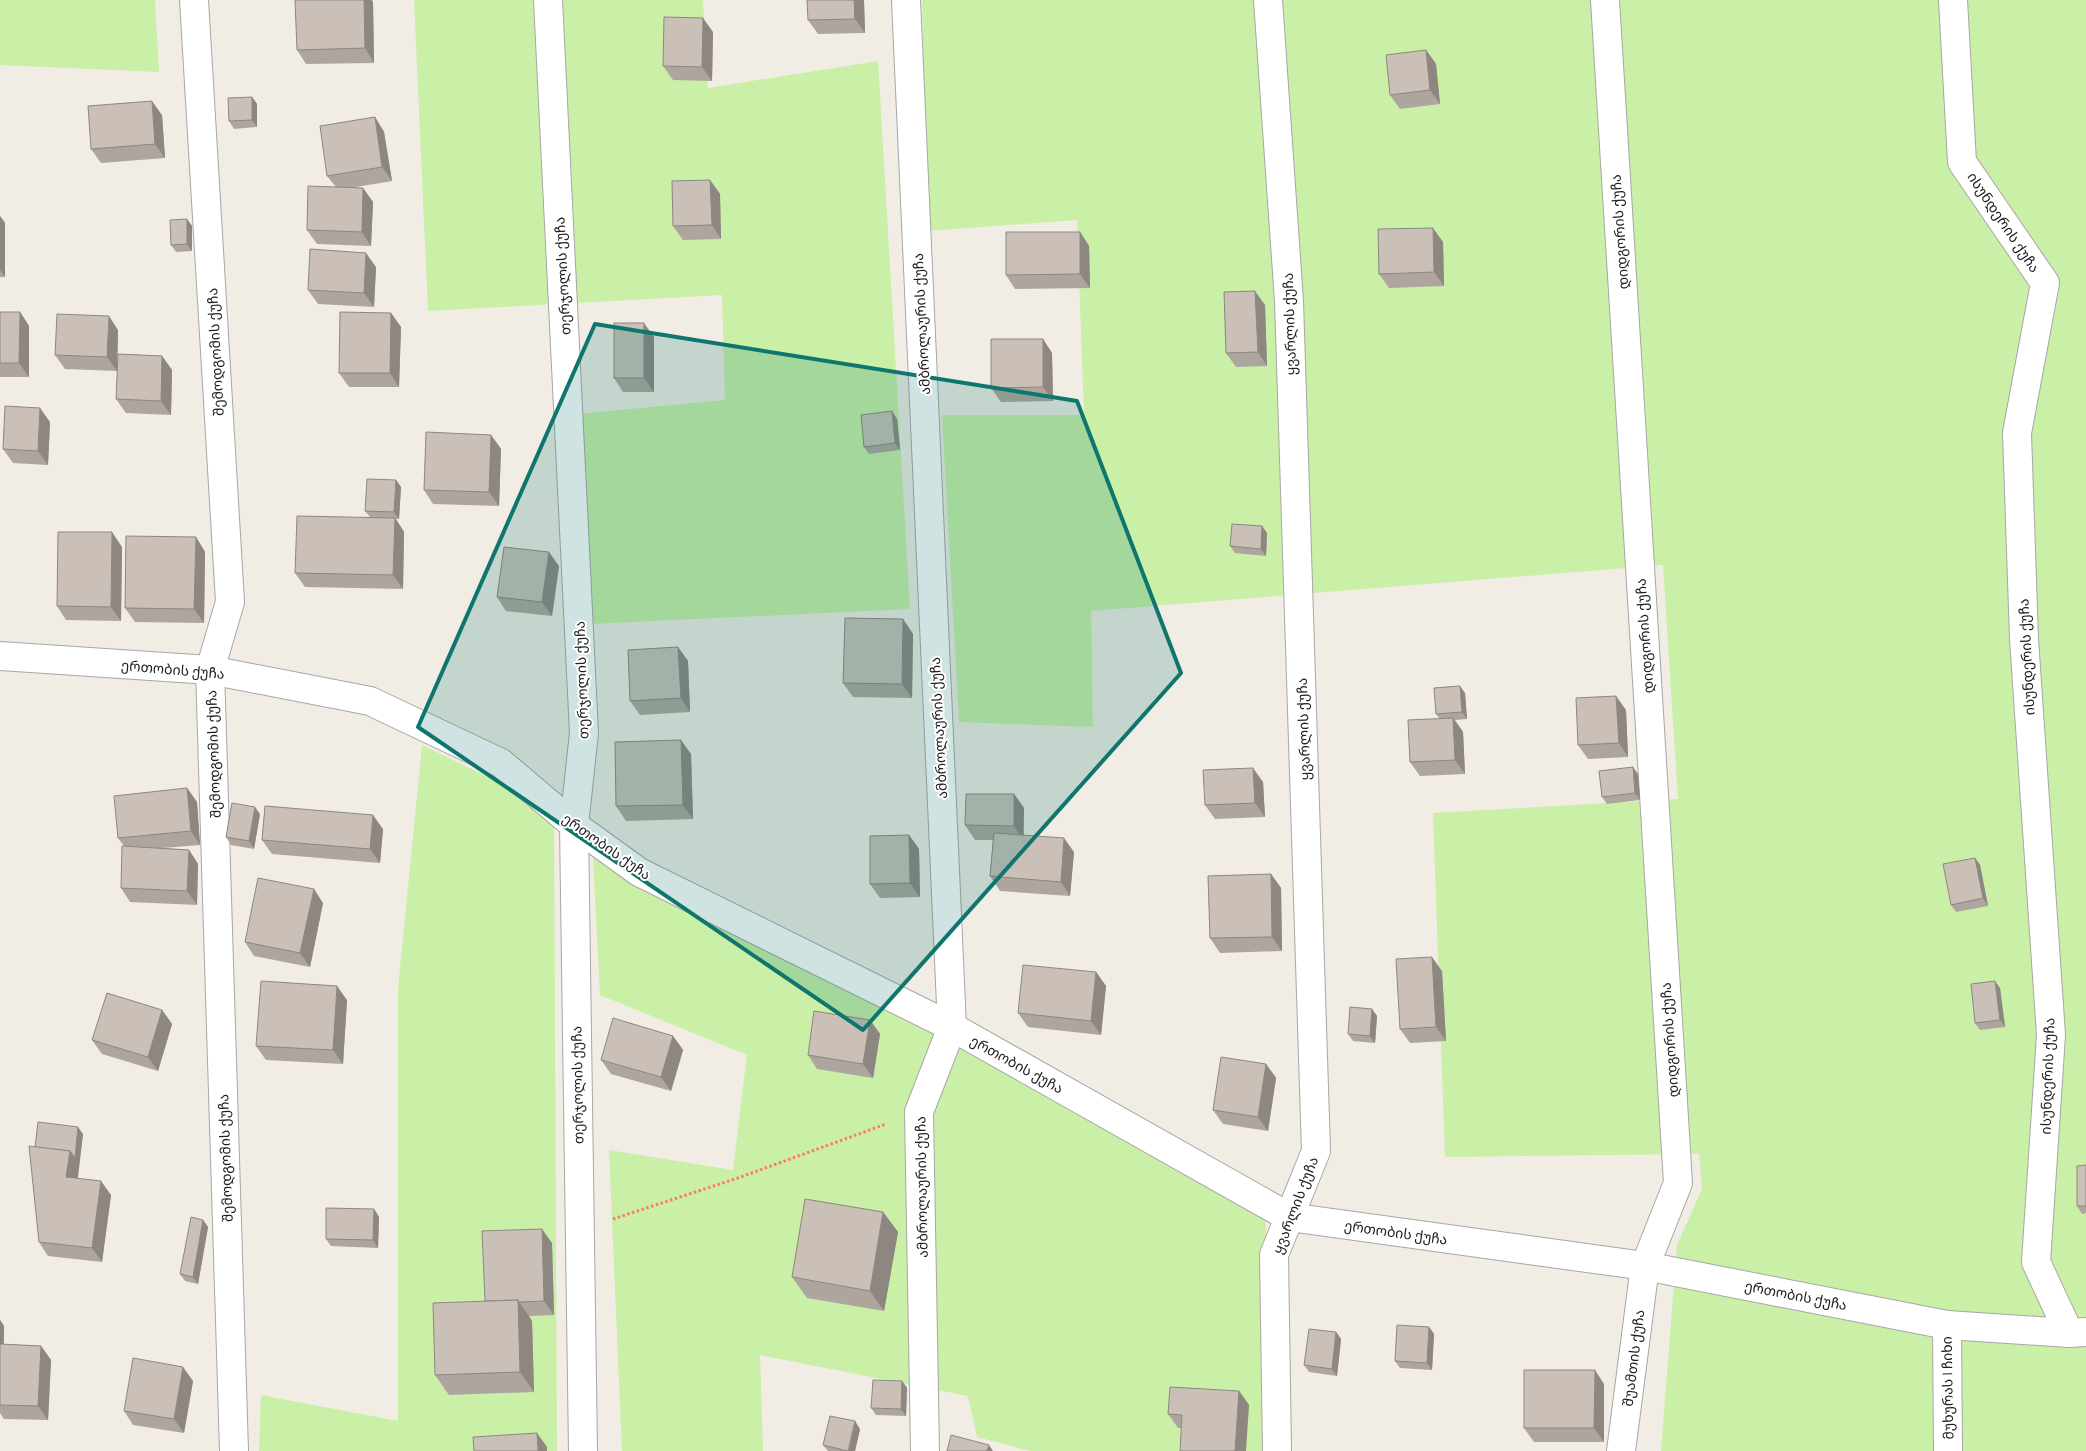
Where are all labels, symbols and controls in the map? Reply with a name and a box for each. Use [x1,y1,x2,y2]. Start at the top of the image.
street label: ისუნდერის ქუჩა [1963,168,2045,276]
street label: დიდგორის ქუჩა [1605,174,1633,290]
street label: თერჯოლის ქუჩა [548,216,576,336]
street label: ამბროლაურის ქუჩა [907,253,935,395]
street label: ყვარლის ქუჩა [1277,272,1301,376]
street label: შემოდგომის ქუჩა [201,287,229,417]
street label: დიდგორის ქუჩა [1630,578,1658,694]
street label: ისუნდერის ქუჩა [2012,598,2040,716]
street label: თერჯოლის ქუჩა [568,621,594,739]
street label: ერთობის ქუჩა [120,654,226,684]
street label: ამბროლაურის ქუჩა [924,657,952,799]
street label: ყვარლის ქუჩა [1291,677,1315,781]
street label: შემოდგომის ქუჩა [200,690,226,818]
street label: ერთობის ქუჩა [558,808,656,884]
street label: დიდგორის ქუჩა [1655,982,1683,1098]
street label: ისუნდერის ქუჩა [2034,1017,2060,1135]
street label: თერჯოლის ქუჩა [565,1026,589,1144]
street label: ერთობის ქუჩა [967,1030,1067,1098]
street label: შემოდგომის ქუჩა [212,1094,238,1222]
street label: ამბროლაურის ქუჩა [909,1116,933,1258]
street label: ყვარლის ქუჩა [1267,1153,1323,1257]
street label: ერთობის ქუჩა [1343,1214,1449,1250]
street label: ერთობის ქუჩა [1743,1275,1849,1315]
street label: შუამთის ქუჩა [1617,1308,1649,1408]
street label: მუხურას I ჩიხი [1936,1336,1958,1440]

